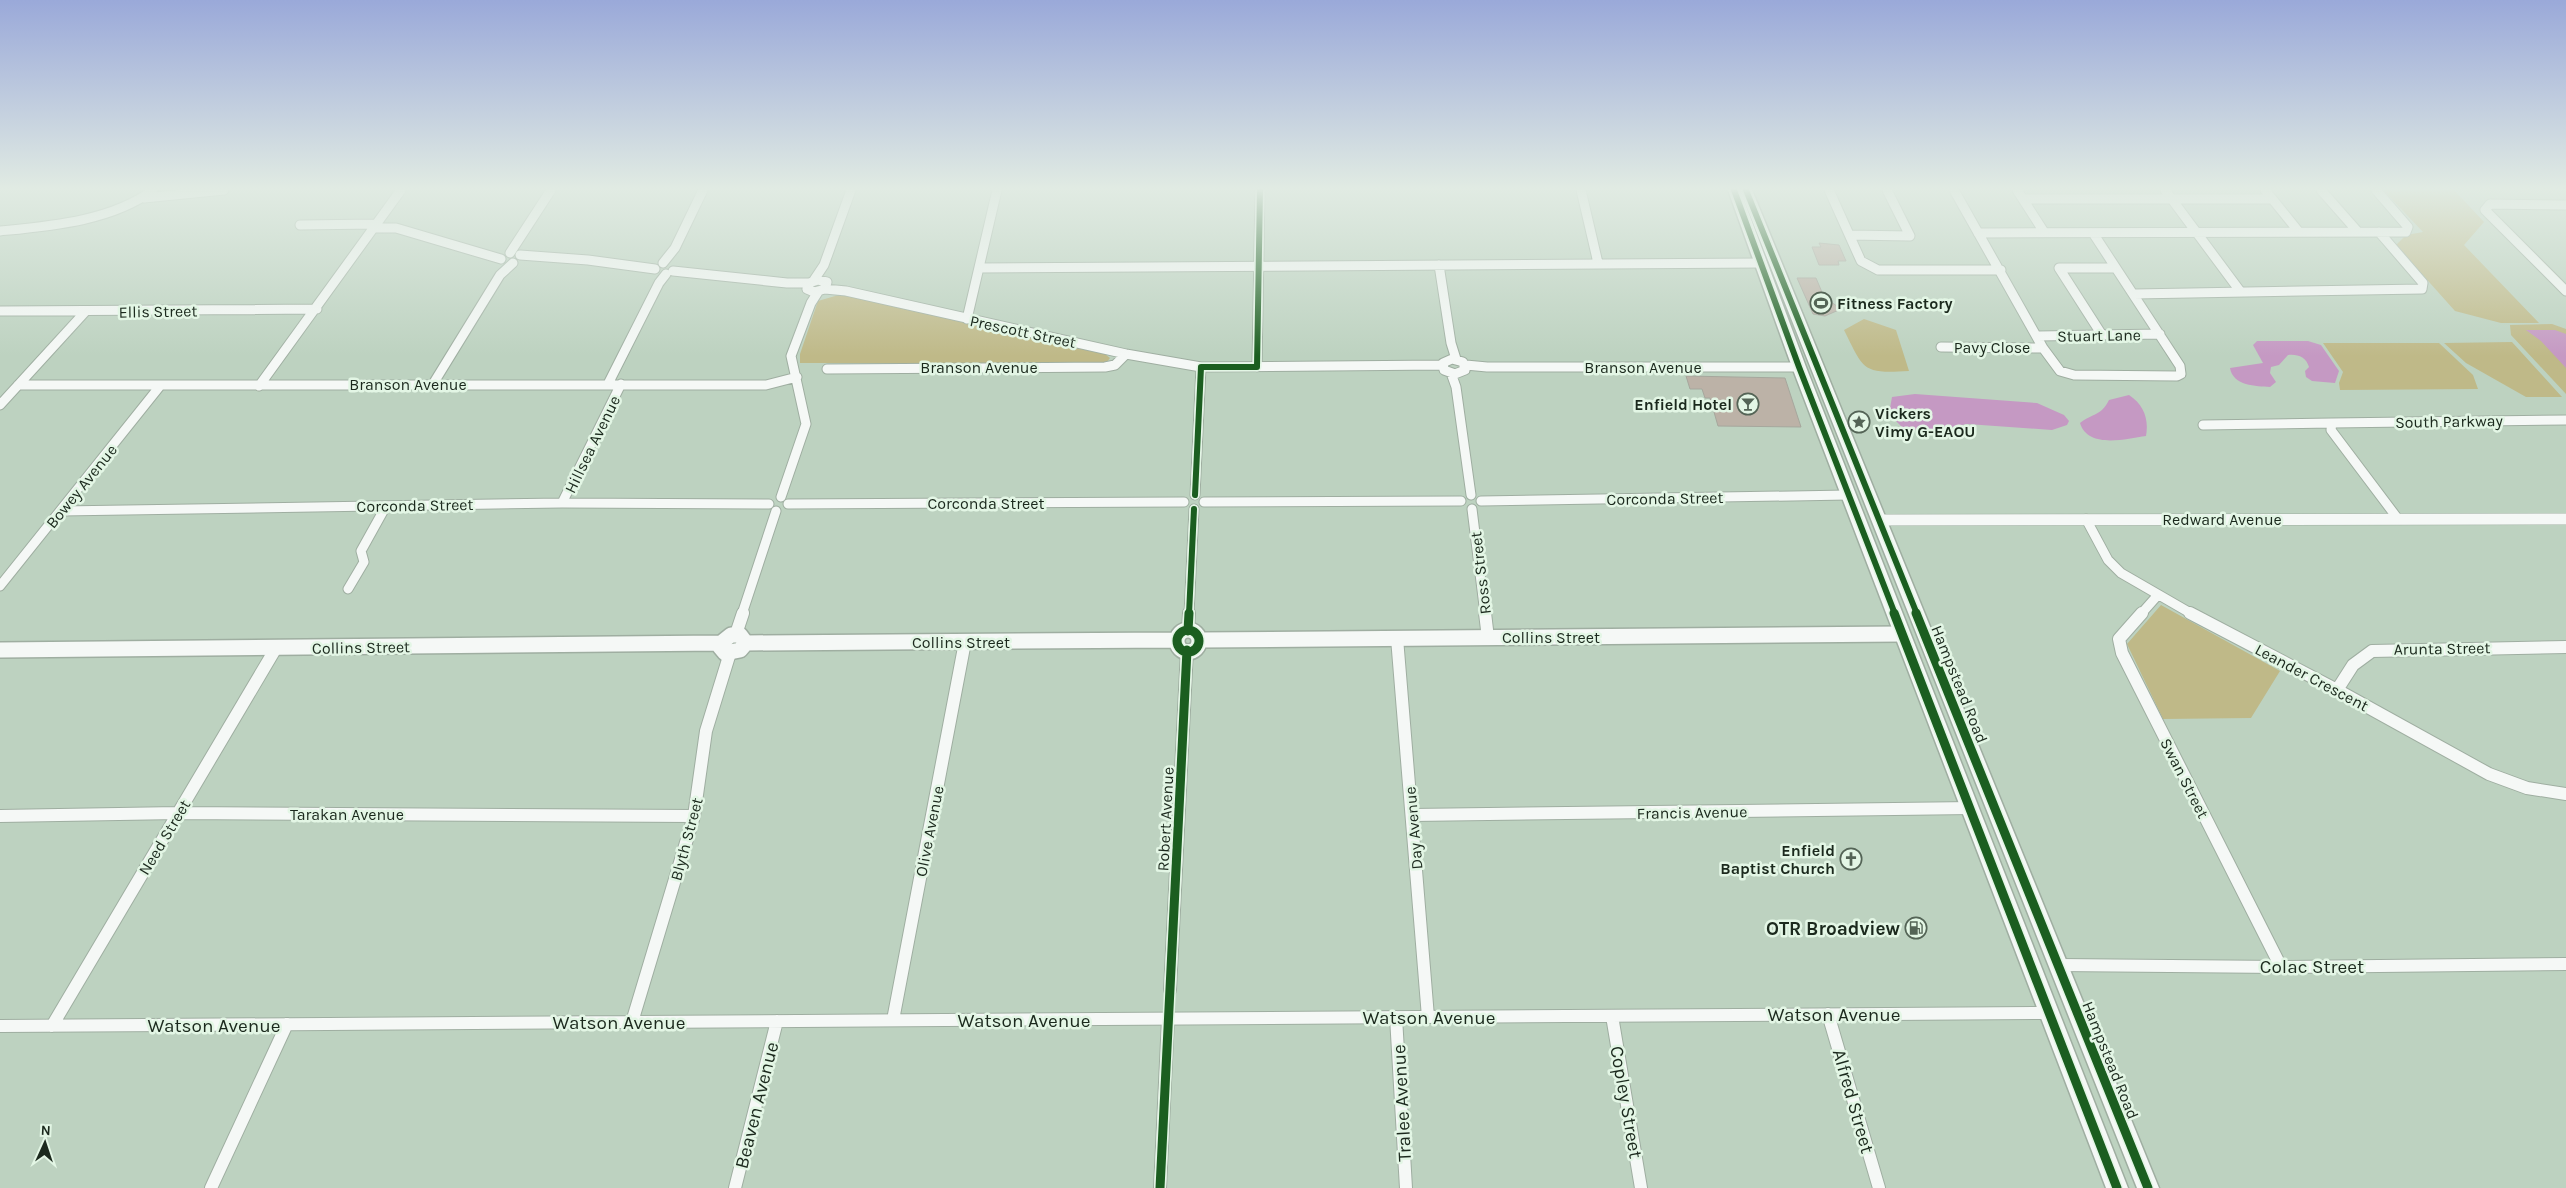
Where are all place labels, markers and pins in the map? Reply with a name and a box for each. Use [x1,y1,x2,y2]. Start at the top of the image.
sports icon: Fitness Factory [1809,291,1833,315]
place label: Fitness Factory [1837,294,1953,313]
bar icon: Enfield Hotel [1736,392,1760,416]
place label: Enfield Hotel [1634,395,1732,414]
place label: Vickers Vimy G-EAOU [1875,404,1975,441]
place icon: Vickers Vimy G-EAOU [1847,410,1871,434]
place label: Enfield Baptist Church [1720,841,1835,878]
church icon: Enfield Baptist Church [1839,847,1863,871]
fuel station icon: OTR Broadview [1904,916,1928,940]
place label: OTR Broadview [1766,918,1901,940]

